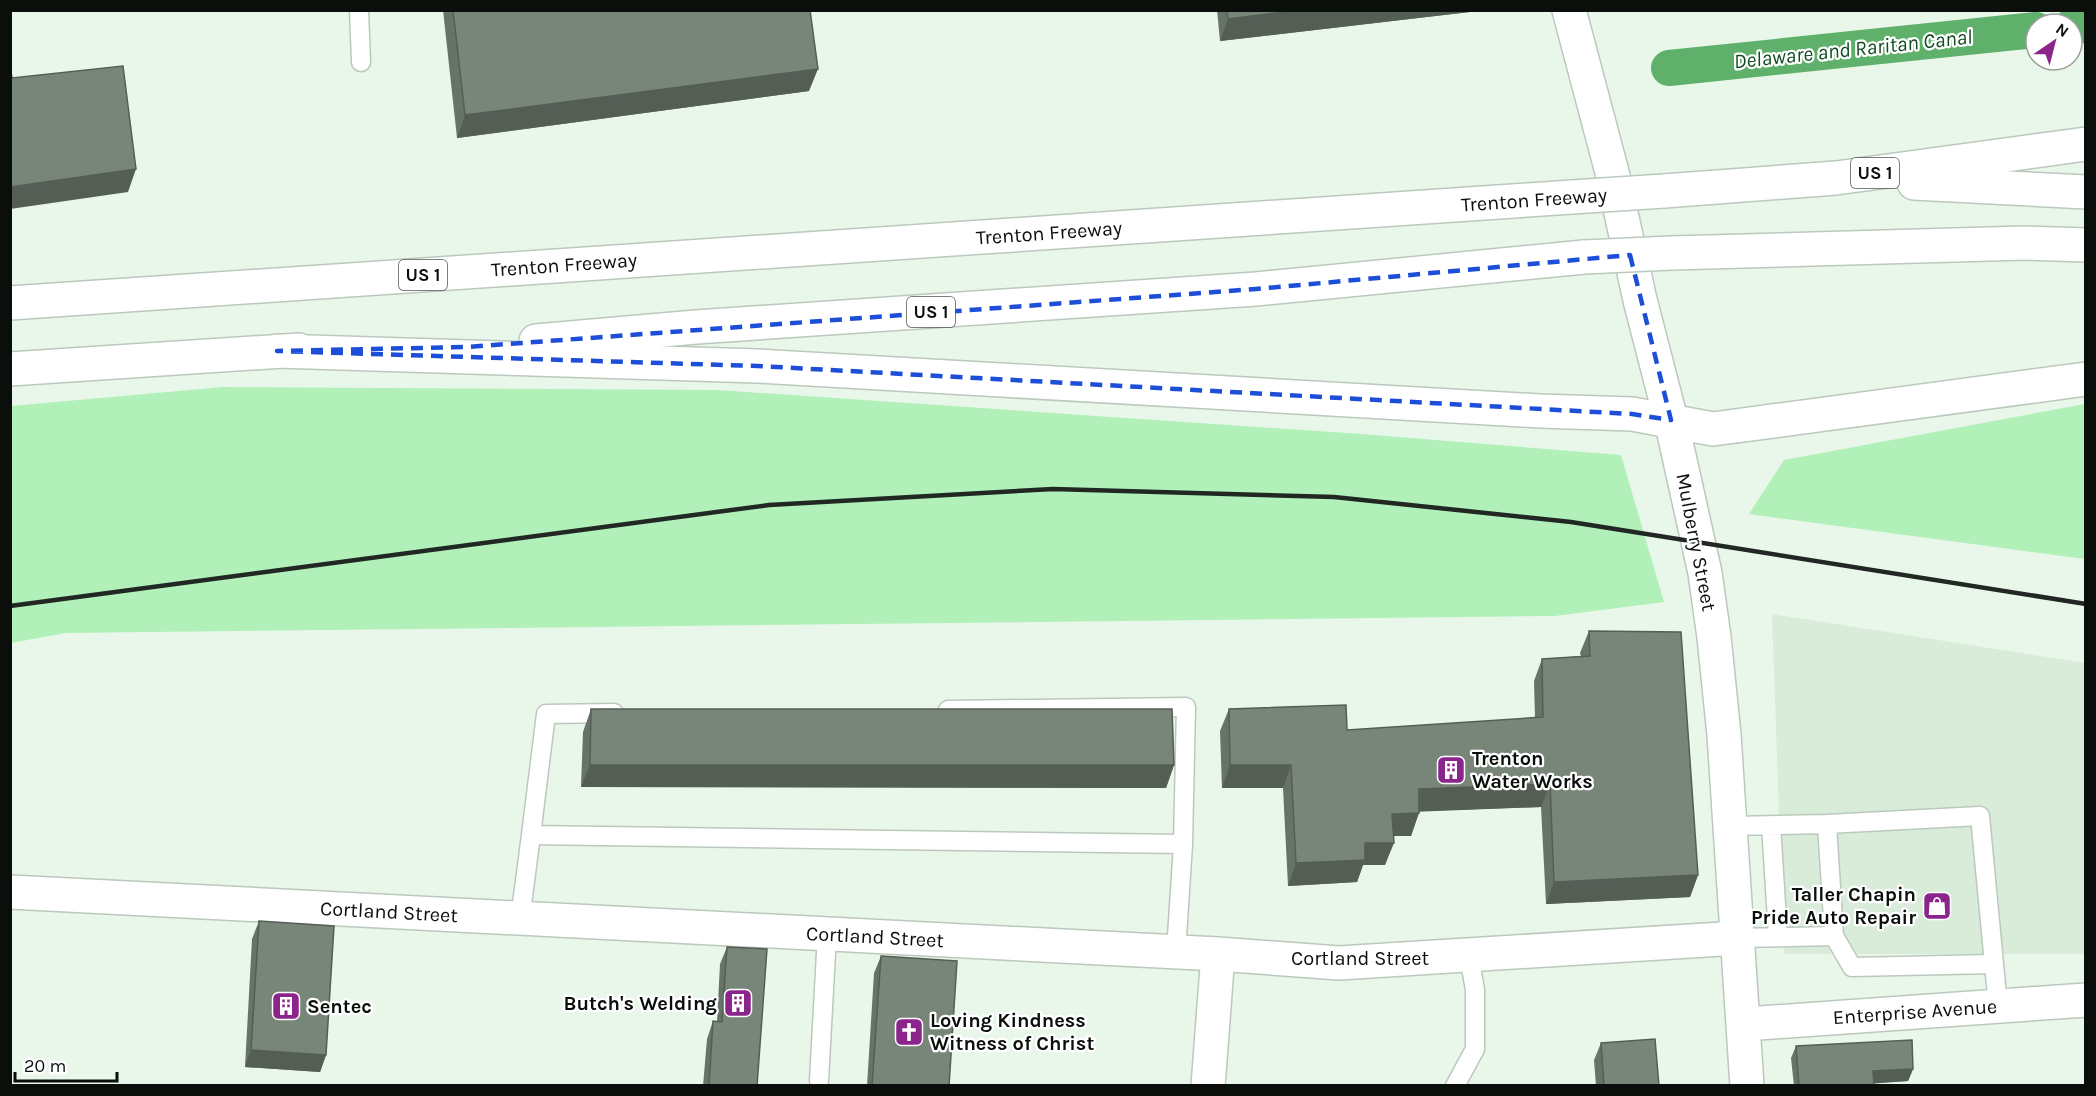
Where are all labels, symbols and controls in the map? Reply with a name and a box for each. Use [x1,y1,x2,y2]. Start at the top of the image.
north arrow [2024,12,2084,72]
text: N [2052,19,2072,41]
water label: Delaware and Raritan Canal [1733,25,1973,73]
road number: US 1 [1851,158,1899,188]
street label: Trenton Freeway [1460,183,1608,217]
street label: Trenton Freeway [975,216,1123,250]
street label: Trenton Freeway [490,248,638,282]
road number: US 1 [399,260,447,290]
road number: US 1 [907,297,955,327]
street label: Mulberry Street [1671,471,1721,613]
place label: Trenton Water Works [1472,747,1593,793]
building icon: Trenton Water Works [1435,754,1467,786]
place label: Taller Chapin Pride Auto Repair [1751,883,1916,929]
shop icon: Taller Chapin Pride Auto Repair [1921,890,1953,922]
street label: Cortland Street [319,897,459,927]
street label: Cortland Street [805,922,945,952]
street label: Cortland Street [1291,947,1430,970]
building icon: Butch's Welding [722,987,754,1019]
building icon: Sentec [270,990,302,1022]
place label: Butch's Welding [564,992,717,1015]
place label: Sentec [307,995,372,1018]
street label: Enterprise Avenue [1832,995,1998,1029]
place label: Loving Kindness Witness of Christ [930,1009,1094,1055]
church icon: Loving Kindness Witness of Christ [893,1016,925,1048]
scale bar [15,1045,117,1083]
text: 20 m [24,1055,66,1077]

